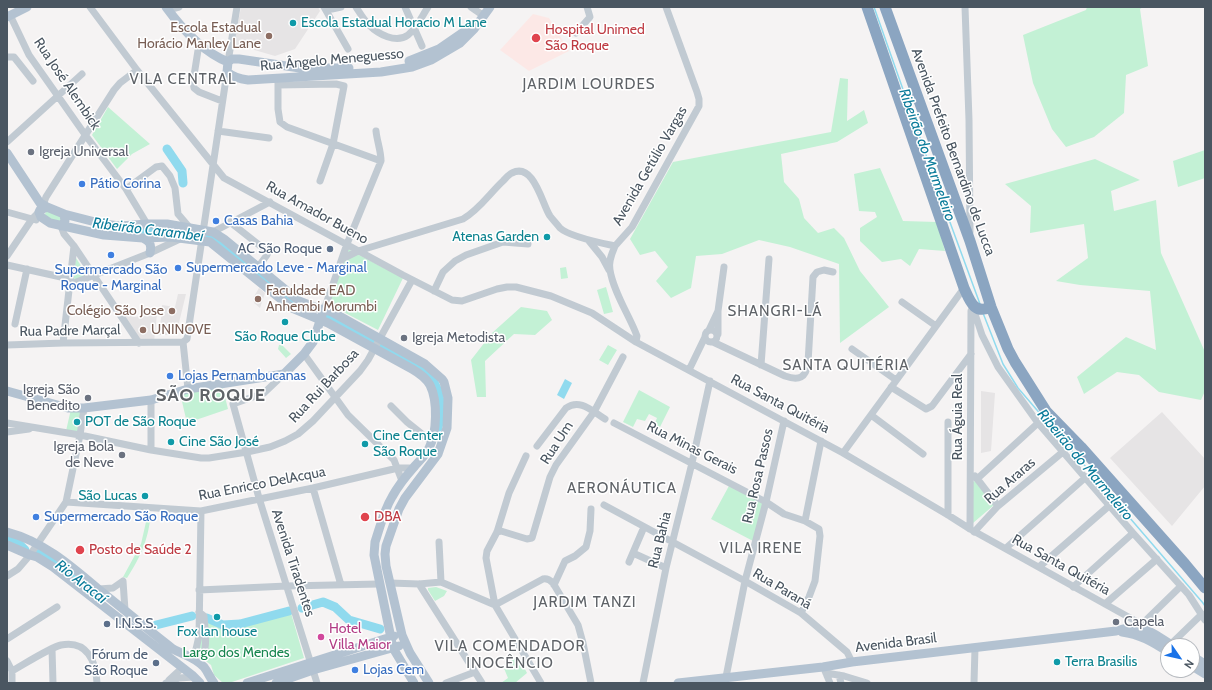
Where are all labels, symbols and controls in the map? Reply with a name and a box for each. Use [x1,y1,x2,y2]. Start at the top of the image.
place label: Escola Estadual Horacio M Lane [301,15,487,31]
marker: Escola Estadual Horacio M Lane [288,18,298,28]
place label: Escola Estadual Horácio Manley Lane [137,20,261,52]
place label: Hospital Unimed São Roque [545,22,645,54]
marker: Escola Estadual Horácio Manley Lane [264,31,274,41]
marker: Hospital Unimed São Roque [530,32,542,44]
street label: Rua José Alembick [30,35,104,133]
street label: Rua Ângelo Meneguesso [259,45,405,75]
street label: Avenida Prefeito Bernardino de Lucca [908,46,998,258]
district label: VILA CENTRAL [129,71,237,89]
district label: JARDIM LOURDES [523,76,655,94]
water label: Ribeirão do Marmeleiro [895,86,959,224]
street label: Avenida Getúlio Vargas [609,103,691,229]
place label: Igreja Universal [39,144,128,160]
marker: Igreja Universal [26,147,36,157]
place label: Pátio Corina [90,176,161,192]
street label: Rua Amador Bueno [263,178,371,248]
marker: Pátio Corina [77,179,87,189]
place label: Casas Bahia [224,213,293,229]
water label: Ribeirão Carambeí [91,214,205,246]
marker: Casas Bahia [211,216,221,226]
place label: Atenas Garden [452,229,539,245]
marker: Atenas Garden [542,232,552,242]
place label: AC São Roque [238,241,322,257]
marker: AC São Roque [325,244,335,254]
marker: Supermercado São Roque - Marginal [106,250,116,260]
place label: Supermercado Leve - Marginal [186,260,367,276]
place label: Supermercado São Roque - Marginal [55,262,167,294]
marker: Supermercado Leve - Marginal [173,263,183,273]
place label: Faculdade EAD Anhembi Morumbi [266,283,377,316]
marker: Faculdade EAD Anhembi Morumbi [253,294,263,304]
place label: Colégio São Jose [67,303,164,319]
district label: SHANGRI-LÁ [727,303,823,321]
marker: Colégio São Jose [167,306,177,316]
marker: São Roque Clube [280,317,290,327]
street label: Rua Padre Marçal [19,322,121,340]
place label: UNINOVE [151,322,211,338]
marker: UNINOVE [138,325,148,335]
place label: São Roque Clube [234,329,336,345]
place label: Igreja Metodista [412,330,505,346]
marker: Igreja Metodista [399,333,409,343]
street label: Rua Rui Barbosa [286,346,362,426]
district label: SANTA QUITÉRIA [782,357,910,375]
place label: Lojas Pernambucanas [178,368,306,384]
marker: Lojas Pernambucanas [165,371,175,381]
street label: Rua Santa Quitéria [728,371,832,437]
street label: Rua Águia Real [950,374,966,460]
place label: Igreja São Benedito [23,382,80,414]
district label: SÃO ROQUE [156,385,266,407]
marker: Igreja São Benedito [83,393,93,403]
water label: Ribeirão do Marmeleiro [1033,406,1137,524]
place label: POT de São Roque [85,414,196,430]
marker: POT de São Roque [72,417,82,427]
street label: Rua Um [537,418,577,468]
street label: Rua Minas Gerais [644,418,740,478]
street label: Rua Rosa Passos [739,427,777,525]
place label: Cine Center São Roque [373,428,443,460]
place label: Cine São José [179,434,259,450]
marker: Cine São José [166,437,176,447]
place label: Igreja Bola de Neve [53,439,114,472]
marker: Cine Center São Roque [360,439,370,449]
marker: Igreja Bola de Neve [117,450,127,460]
street label: Rua Araras [981,454,1039,508]
street label: Rua Enricco DelAcqua [197,463,327,505]
district label: AERONÁUTICA [567,480,677,498]
place label: São Lucas [78,488,137,504]
marker: São Lucas [140,491,150,501]
street label: Avenida Tiradentes [268,507,318,619]
place label: Supermercado São Roque [44,509,198,525]
place label: DBA [374,509,401,525]
street label: Rua Bahia [645,510,675,570]
marker: DBA [359,511,371,523]
marker: Supermercado São Roque [31,512,41,522]
street label: Rua Santa Quitéria [1009,531,1113,599]
district label: VILA IRENE [719,540,803,558]
place label: Posto de Saúde 2 [89,542,192,558]
marker: Posto de Saúde 2 [74,544,86,556]
water label: Rio Aracaí [51,556,111,608]
street label: Rua Paraná [750,565,814,613]
district label: JARDIM TANZI [533,594,637,612]
marker: Fox lan house [212,612,222,622]
place label: Capela [1124,614,1164,630]
place label: I.N.S.S. [115,616,156,632]
marker: Capela [1111,617,1121,627]
marker: I.N.S.S. [102,619,112,629]
place label: Hotel Villa Maior [329,621,391,654]
place label: Fox lan house [177,624,257,640]
street label: Avenida Brasil [854,630,938,656]
marker: Hotel Villa Maior [316,632,326,642]
district label: VILA COMENDADOR INOCÊNCIO [434,638,586,673]
north arrow [1160,638,1200,678]
park label: Largo dos Mendes [182,645,290,661]
place label: Fórum de São Roque [84,647,148,680]
place label: Terra Brasilis [1065,654,1137,670]
marker: Terra Brasilis [1052,657,1062,667]
text: N [1181,657,1197,671]
marker: Fórum de São Roque [151,658,161,668]
place label: Lojas Cem [363,662,424,678]
marker: Lojas Cem [350,665,360,675]

